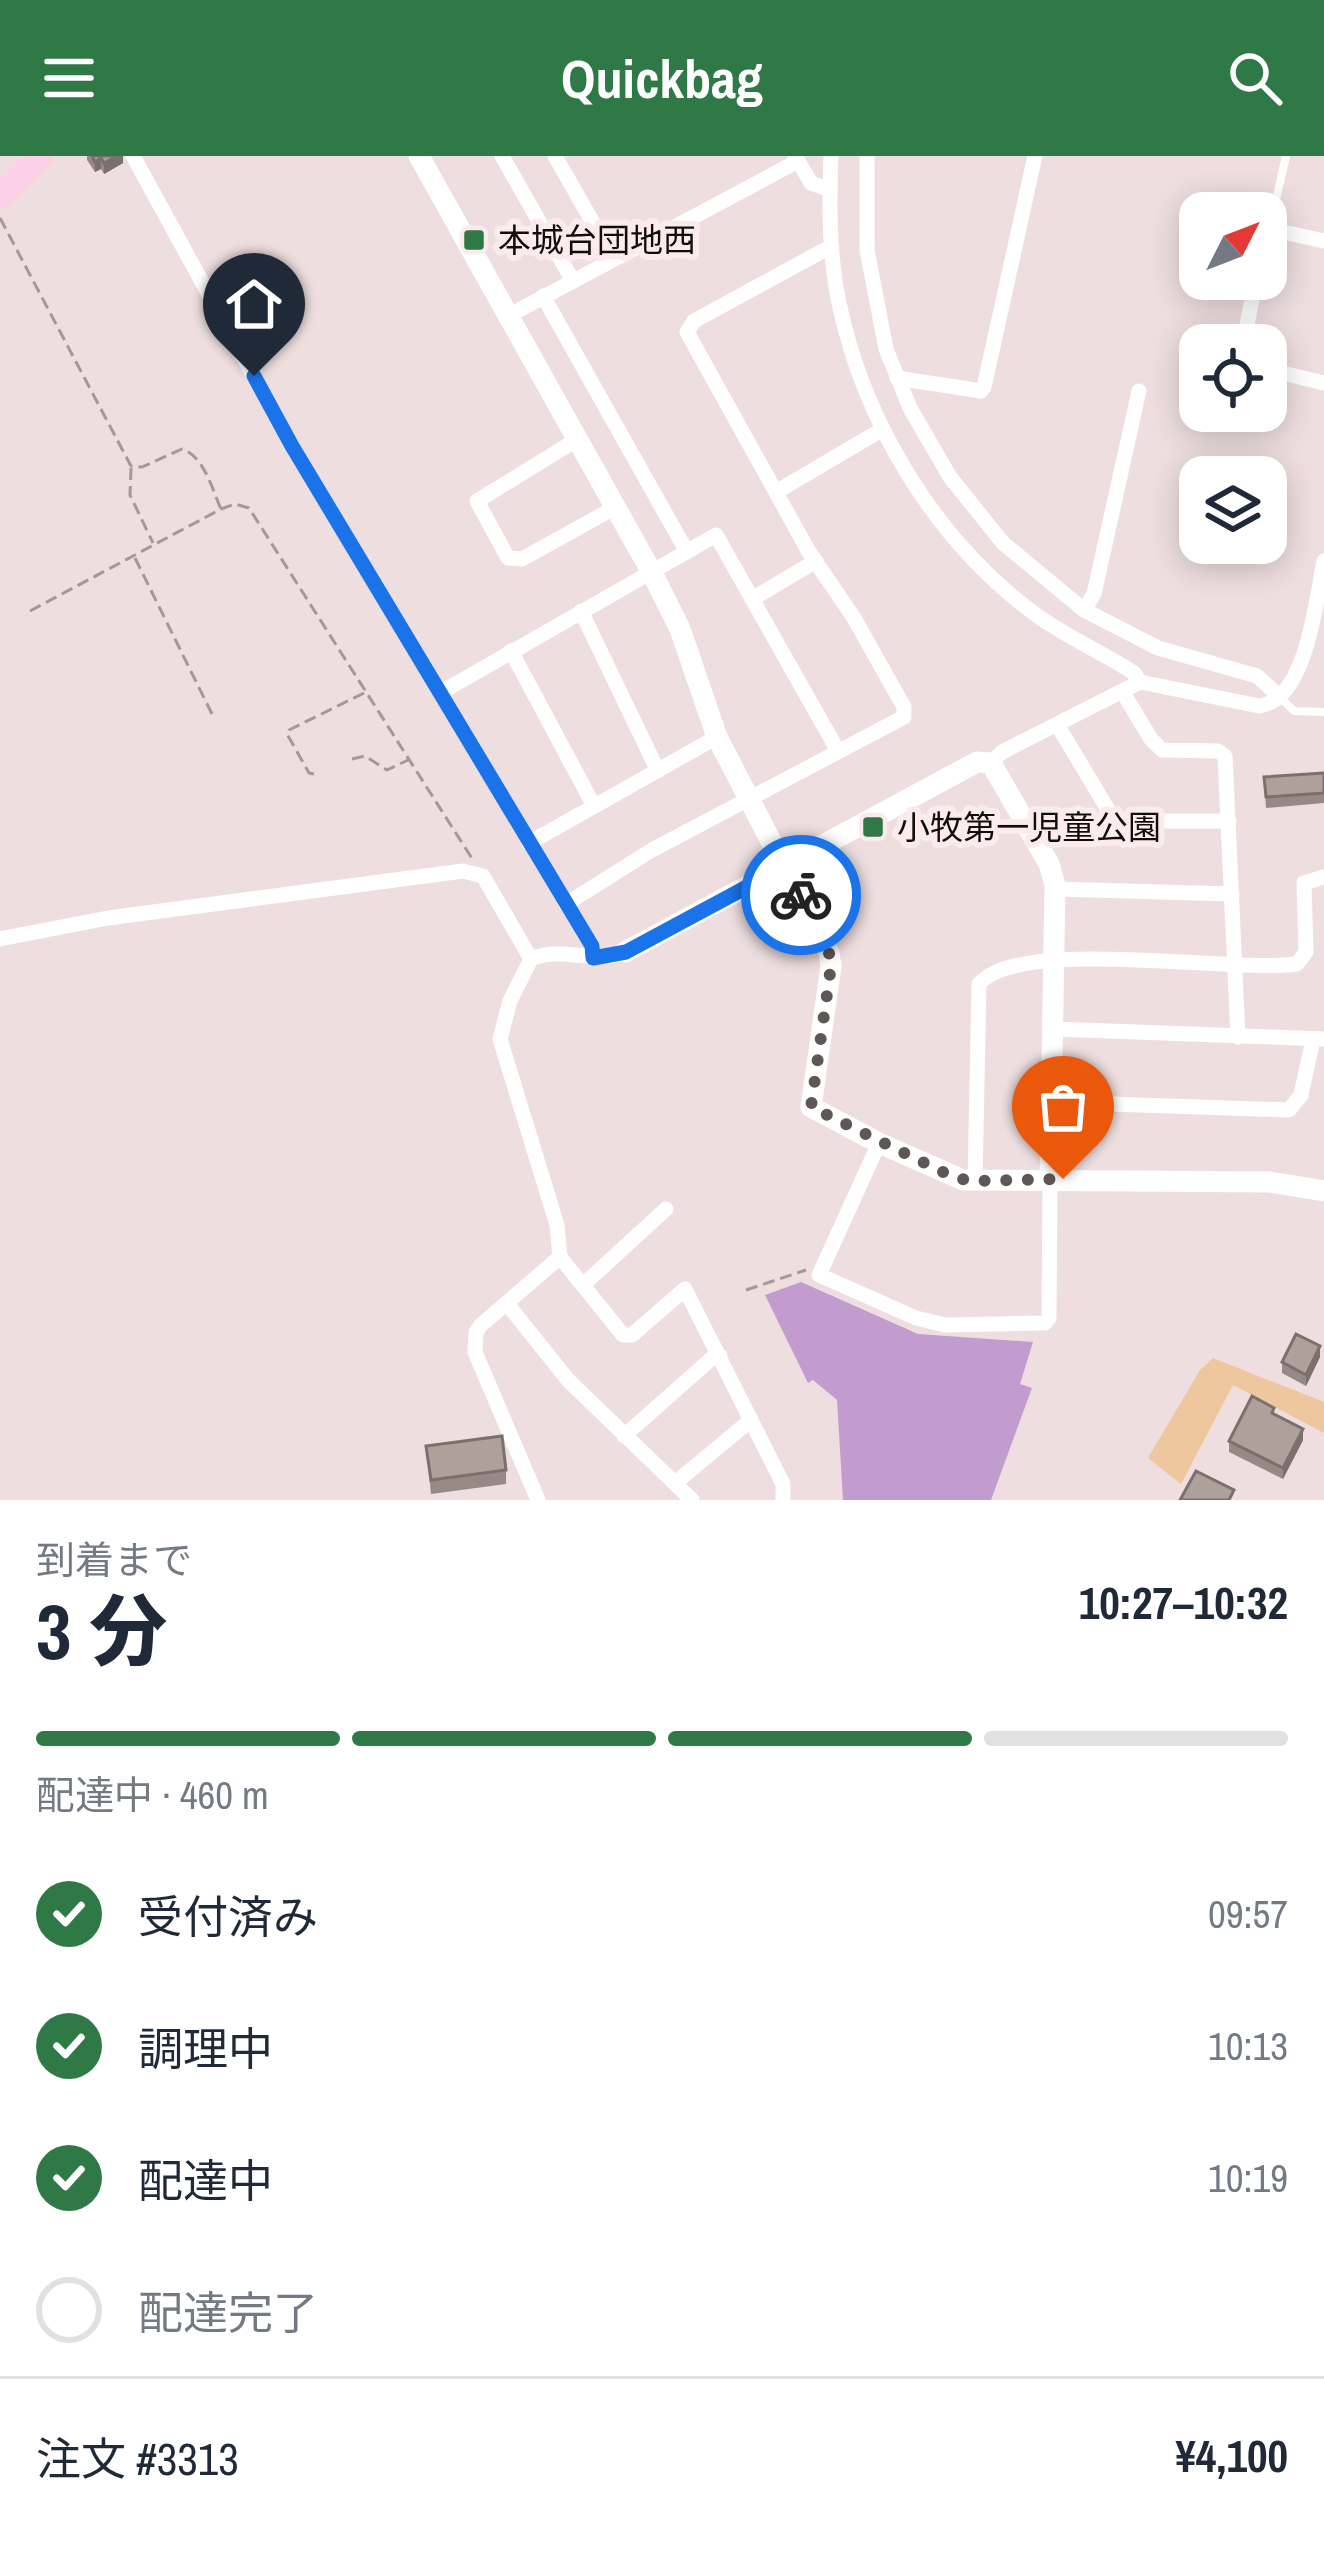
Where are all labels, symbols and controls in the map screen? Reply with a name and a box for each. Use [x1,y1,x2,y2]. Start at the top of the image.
text: Quickbag [561,42,763,115]
icon: menu [36,45,102,111]
icon: search [1222,45,1288,111]
north arrow [1179,192,1287,300]
map controls [1179,192,1287,564]
place label: 本城台団地西 [498,218,696,262]
marker: 本城台団地西 [461,227,487,253]
pin [203,253,305,376]
icon: home [221,271,287,337]
button: locate [1179,324,1287,432]
button: layers [1179,456,1287,564]
place label: 小牧第一児童公園 [897,805,1161,849]
marker: 小牧第一児童公園 [860,814,886,840]
courier [741,835,861,955]
icon: bike [768,862,834,928]
pin [1012,1056,1114,1179]
icon: bag [1030,1074,1096,1140]
text: 到着まで [36,1534,192,1586]
text: 10:27–10:32 [1079,1572,1288,1633]
text: 3 分 [36,1578,167,1683]
text: 配達中 · 460 m [36,1769,269,1821]
icon: check [36,1881,102,1947]
text: 受付済み [138,1886,318,1947]
text: 09:57 [1208,1888,1288,1940]
icon: check [36,2013,102,2079]
text: 調理中 [138,2018,273,2079]
text: 10:13 [1208,2020,1288,2072]
icon: check [36,2145,102,2211]
text: 配達中 [138,2150,273,2211]
text: 10:19 [1208,2152,1288,2204]
text: 配達完了 [138,2282,318,2343]
text: ¥4,100 [1175,2425,1288,2486]
text: 注文 #3313 [36,2428,239,2489]

